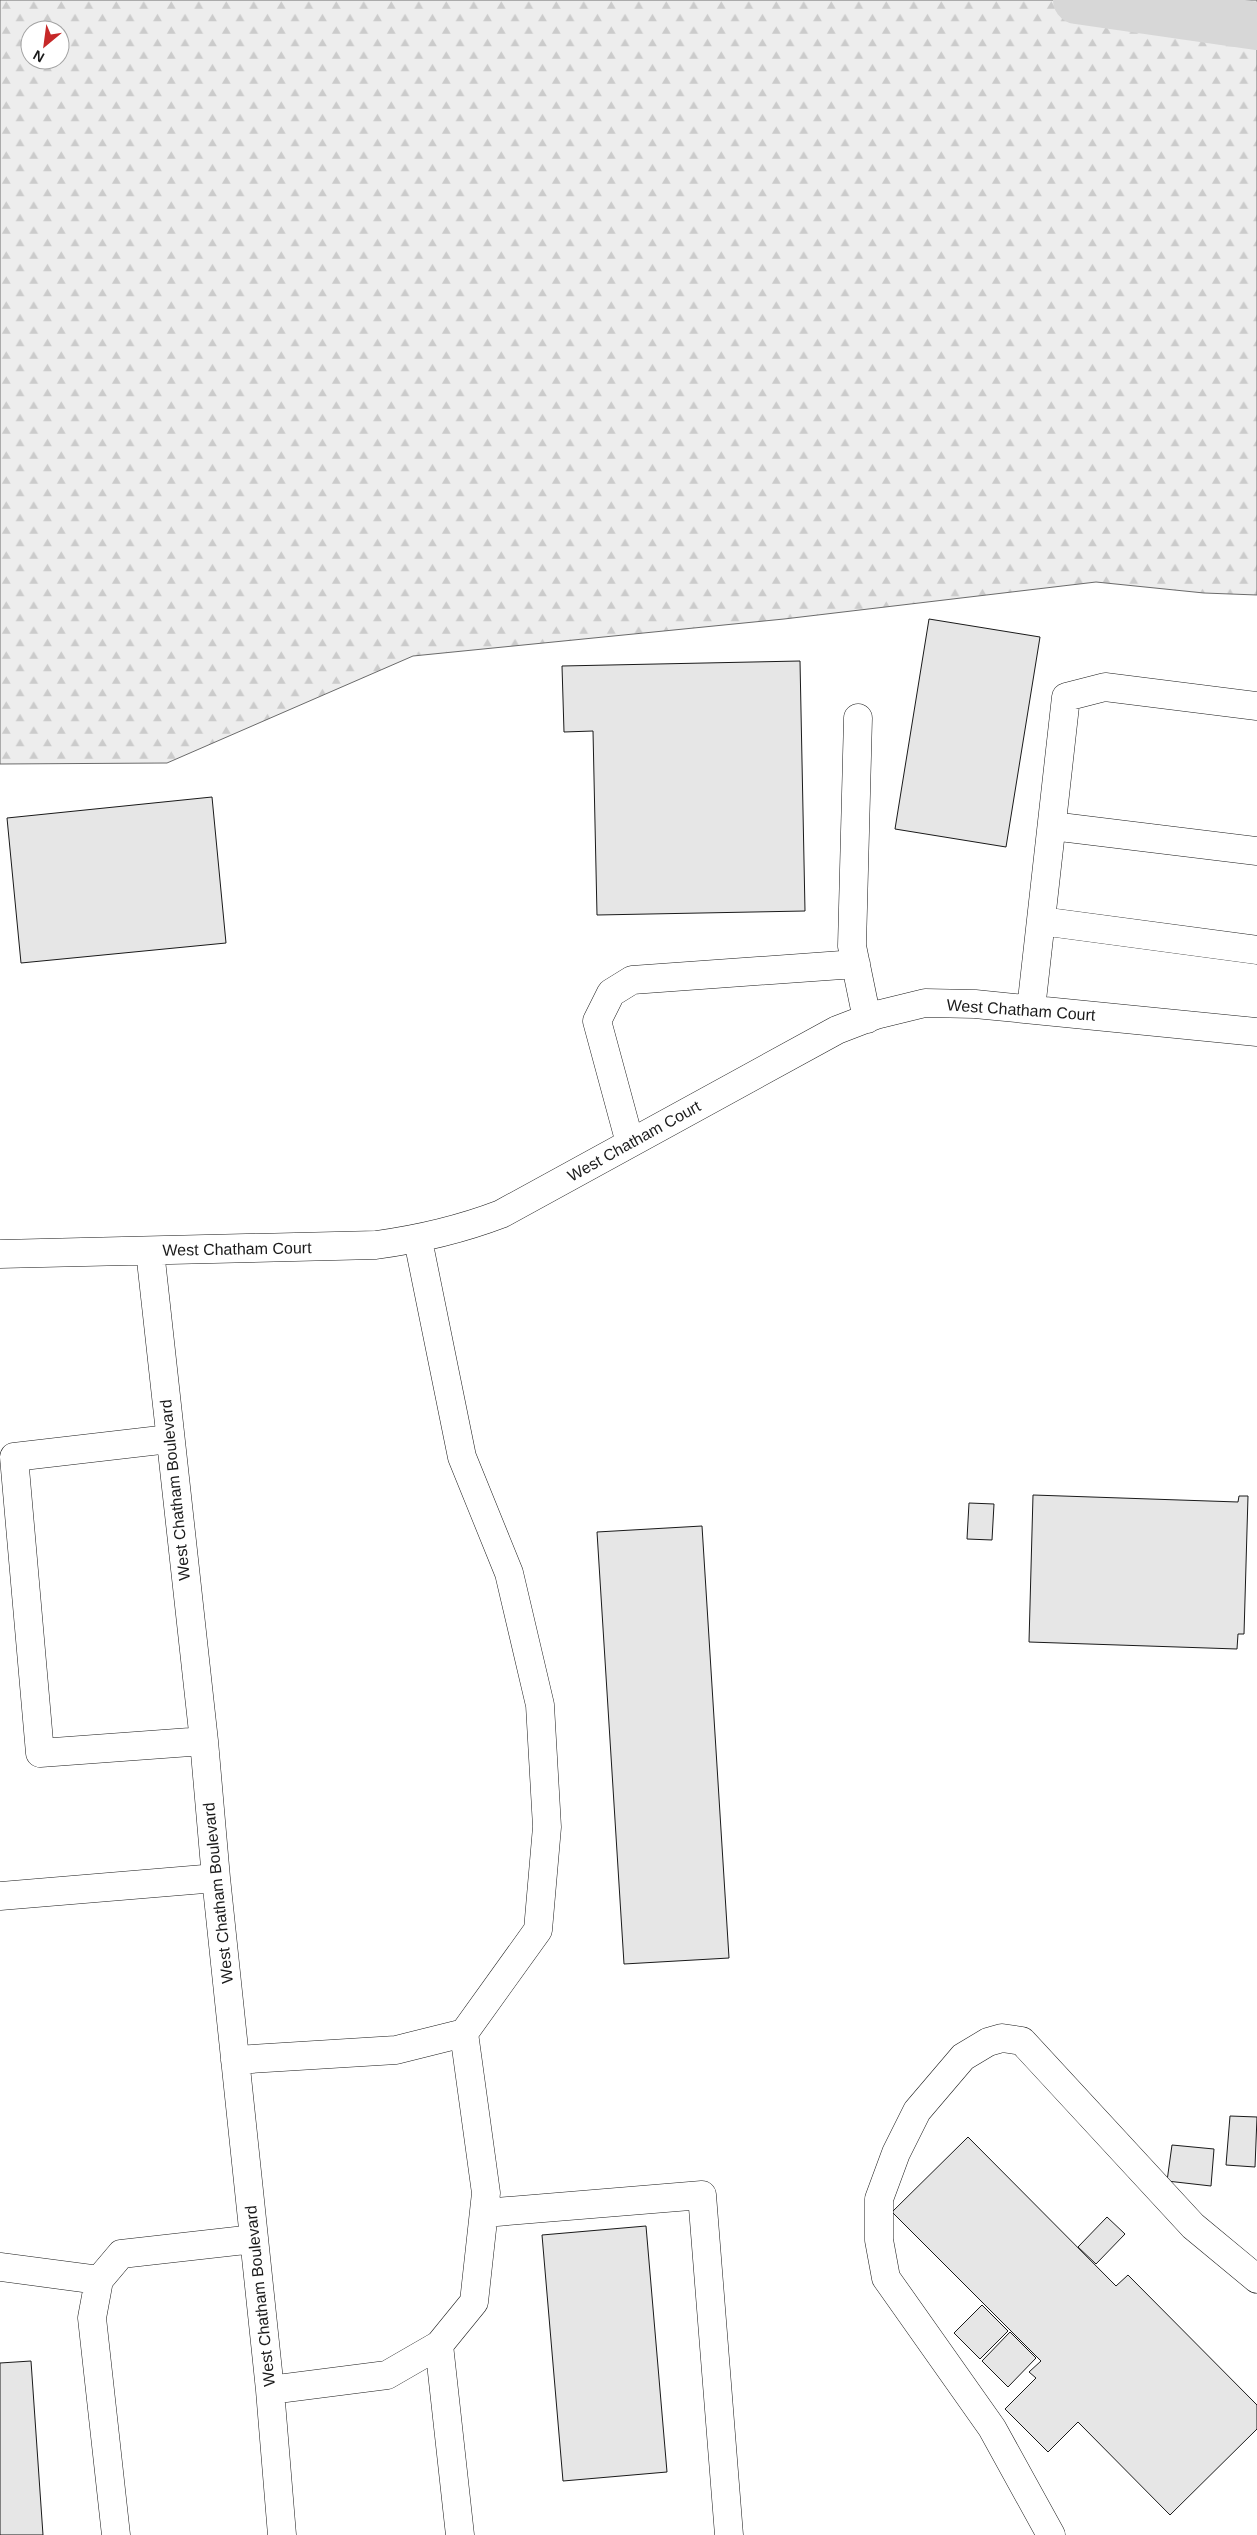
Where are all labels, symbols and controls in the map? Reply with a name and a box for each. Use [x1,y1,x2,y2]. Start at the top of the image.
north arrow [20,20,70,70]
text: N [30,47,47,66]
street label: West Chatham Court [946,996,1097,1024]
street label: West Chatham Court [565,1097,704,1185]
street label: West Chatham Court [162,1239,312,1259]
street label: West Chatham Boulevard [157,1399,193,1581]
street label: West Chatham Boulevard [200,1802,236,1984]
street label: West Chatham Boulevard [242,2205,278,2387]

